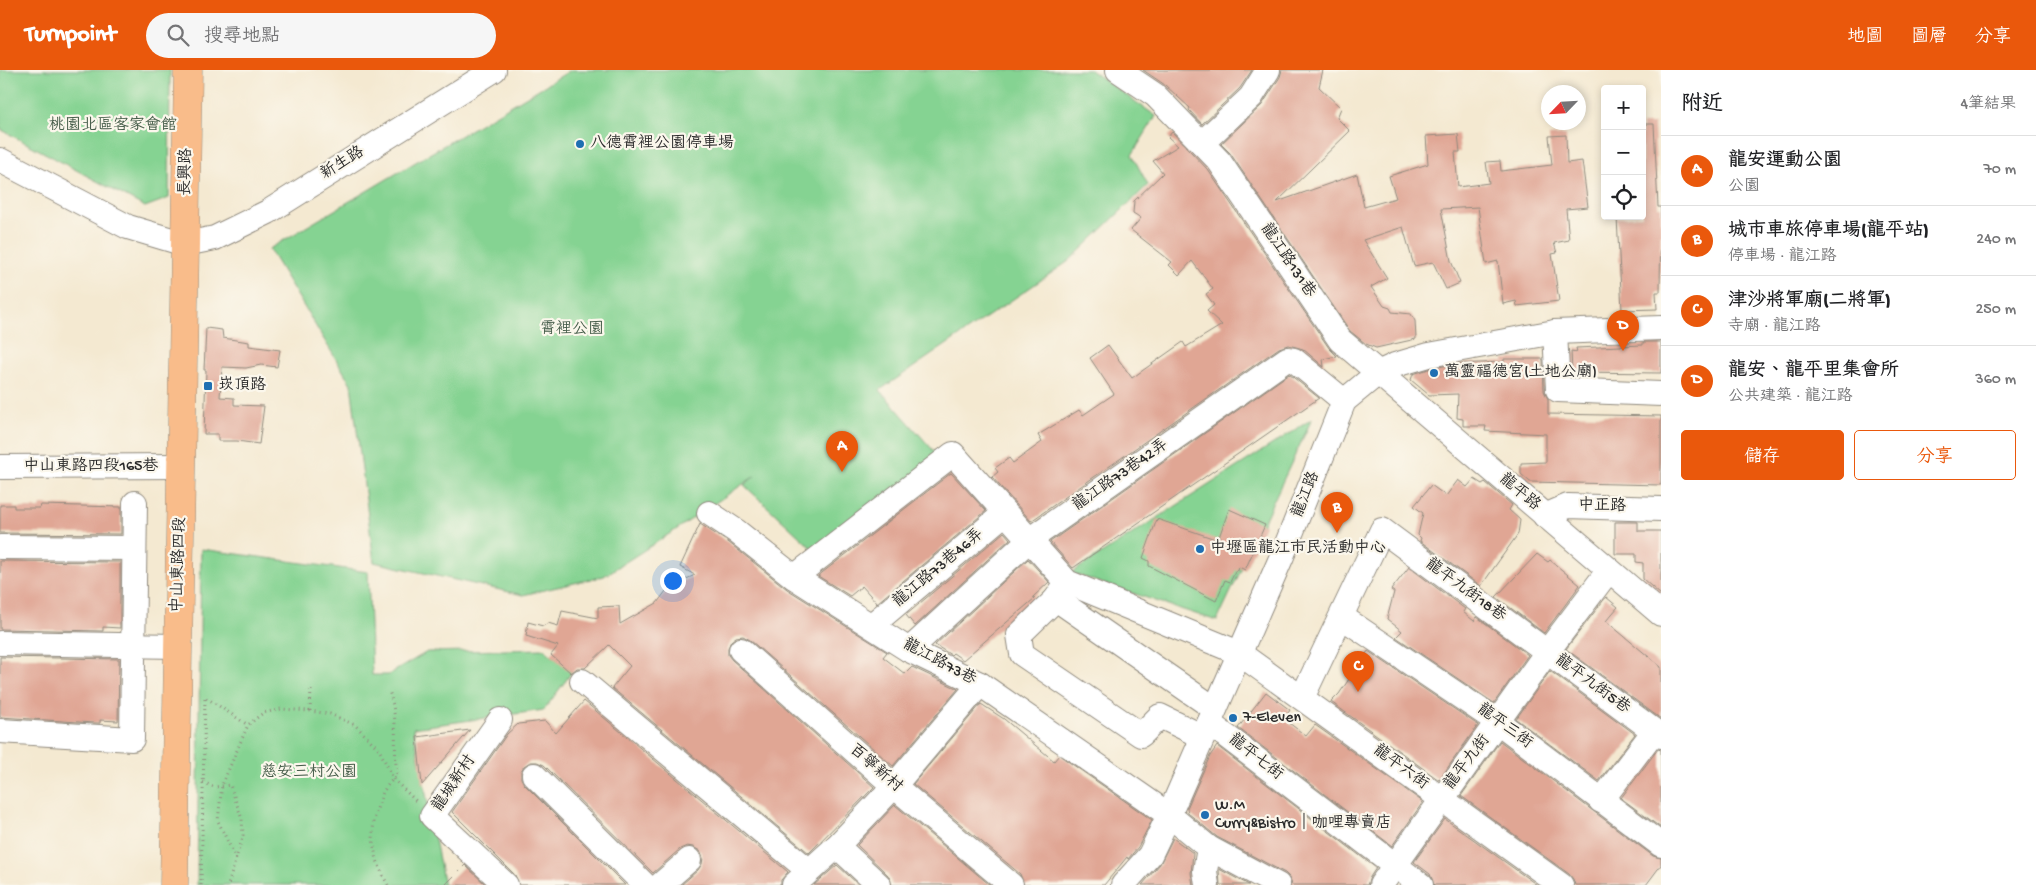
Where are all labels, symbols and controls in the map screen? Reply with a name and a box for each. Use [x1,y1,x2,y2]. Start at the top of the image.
search box [146,13,496,58]
text: Turnpoint [25,21,116,50]
icon: search [164,21,192,49]
text: 搜尋地點 [204,26,280,49]
text: 地圖 [1847,27,1883,48]
text: 圖層 [1911,27,1947,48]
text: 分享 [1975,27,2011,48]
north arrow [1541,85,1586,130]
map controls [1601,85,1646,220]
button: + [1601,85,1646,130]
text: 附近 [1681,93,1723,118]
text: 4筆結果 [1960,96,2016,115]
park label: 桃園北區客家會館 [49,115,177,136]
button: − [1601,130,1646,175]
place label: 八德霄裡公園停車場 [590,133,734,154]
marker: 八德霄裡公園停車場 [574,138,586,150]
street label: 新生路 [317,142,368,185]
street label: 長興路 [175,148,197,196]
text: 龍安運動公園 [1728,150,1842,173]
text: A [1692,161,1702,180]
text: 70 m [1983,161,2016,180]
button: locate [1601,175,1646,220]
text: 公園 [1728,178,1760,197]
street label: 龍江路131巷 [1255,219,1320,302]
text: 城市車旅停車場(龍平站) [1728,220,1929,243]
text: B [1693,231,1701,250]
text: 240 m [1976,231,2016,250]
text: 停車場 · 龍江路 [1728,248,1837,267]
text: 津沙將軍廟(二將軍) [1728,290,1891,313]
text: C [1693,301,1701,320]
text: 250 m [1976,301,2016,320]
pin: D [1607,310,1639,351]
text: 寺廟 · 龍江路 [1728,318,1821,337]
park label: 霄裡公園 [540,319,604,340]
text: 龍安、龍平里集會所 [1728,360,1899,383]
place label: 萬靈福德宮(土地公廟) [1444,362,1597,383]
marker: 萬靈福德宮(土地公廟) [1428,367,1440,379]
text: D [1692,371,1702,390]
text: 360 m [1975,371,2016,390]
place label: 崁頂路 [218,375,266,396]
marker: 崁頂路 [202,380,214,392]
text: 公共建築 · 龍江路 [1728,388,1853,407]
button: 儲存 [1681,430,1844,480]
button: 分享 [1854,430,2016,480]
pin: A [826,431,858,472]
street label: 龍江路73巷42弄 [1069,434,1172,516]
street label: 中山東路四段165巷 [24,456,159,477]
street label: 龍江路 [1287,468,1325,521]
street label: 龍平路 [1495,469,1545,516]
pin: B [1321,492,1353,533]
street label: 中正路 [1578,495,1626,517]
street label: 中山東路四段 [167,517,191,613]
street label: 龍江路73巷46弄 [889,524,988,612]
place label: 中壢區龍江市民活動中心 [1210,538,1386,559]
marker: 中壢區龍江市民活動中心 [1194,543,1206,555]
street label: 龍平九街18巷 [1421,554,1510,627]
your location [660,568,686,594]
street label: 龍江路73巷 [899,634,980,690]
street label: 龍平九街5巷 [1551,650,1635,719]
pin: C [1342,651,1374,692]
street label: 龍平三街 [1473,699,1537,753]
place label: 7-Eleven [1242,709,1301,728]
marker: 7-Eleven [1227,712,1239,724]
street label: 龍平七街 [1224,729,1287,785]
street label: 龍平九街 [1440,731,1495,794]
street label: 百寧新村 [845,740,906,797]
street label: 龍平六街 [1369,740,1433,794]
street label: 龍城新村 [428,751,481,816]
park label: 慈安三村公園 [261,762,357,783]
place label: W.M Curry&Bistro｜咖哩專賣店 [1215,797,1392,834]
marker: W.M Curry&Bistro｜咖哩專賣店 [1199,809,1211,821]

